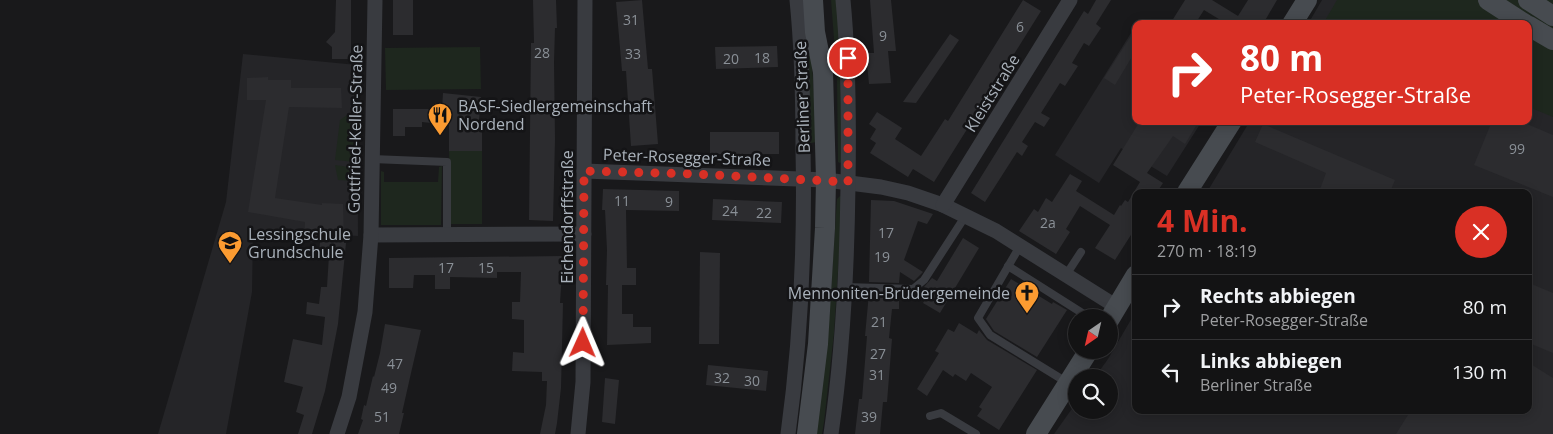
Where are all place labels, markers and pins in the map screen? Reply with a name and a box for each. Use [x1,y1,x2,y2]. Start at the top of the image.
pin [827,37,869,79]
place label: BASF-Siedlergemeinschaft Nordend [458,95,652,135]
restaurant icon: BASF-Siedlergemeinschaft Nordend [427,102,453,136]
place label: Lessingschule Grundschule [248,223,351,263]
school or university icon: Lessingschule Grundschule [217,230,243,264]
church icon: Mennoniten-Brüdergemeinde [1014,280,1040,314]
place label: Mennoniten-Brüdergemeinde [788,282,1010,304]

